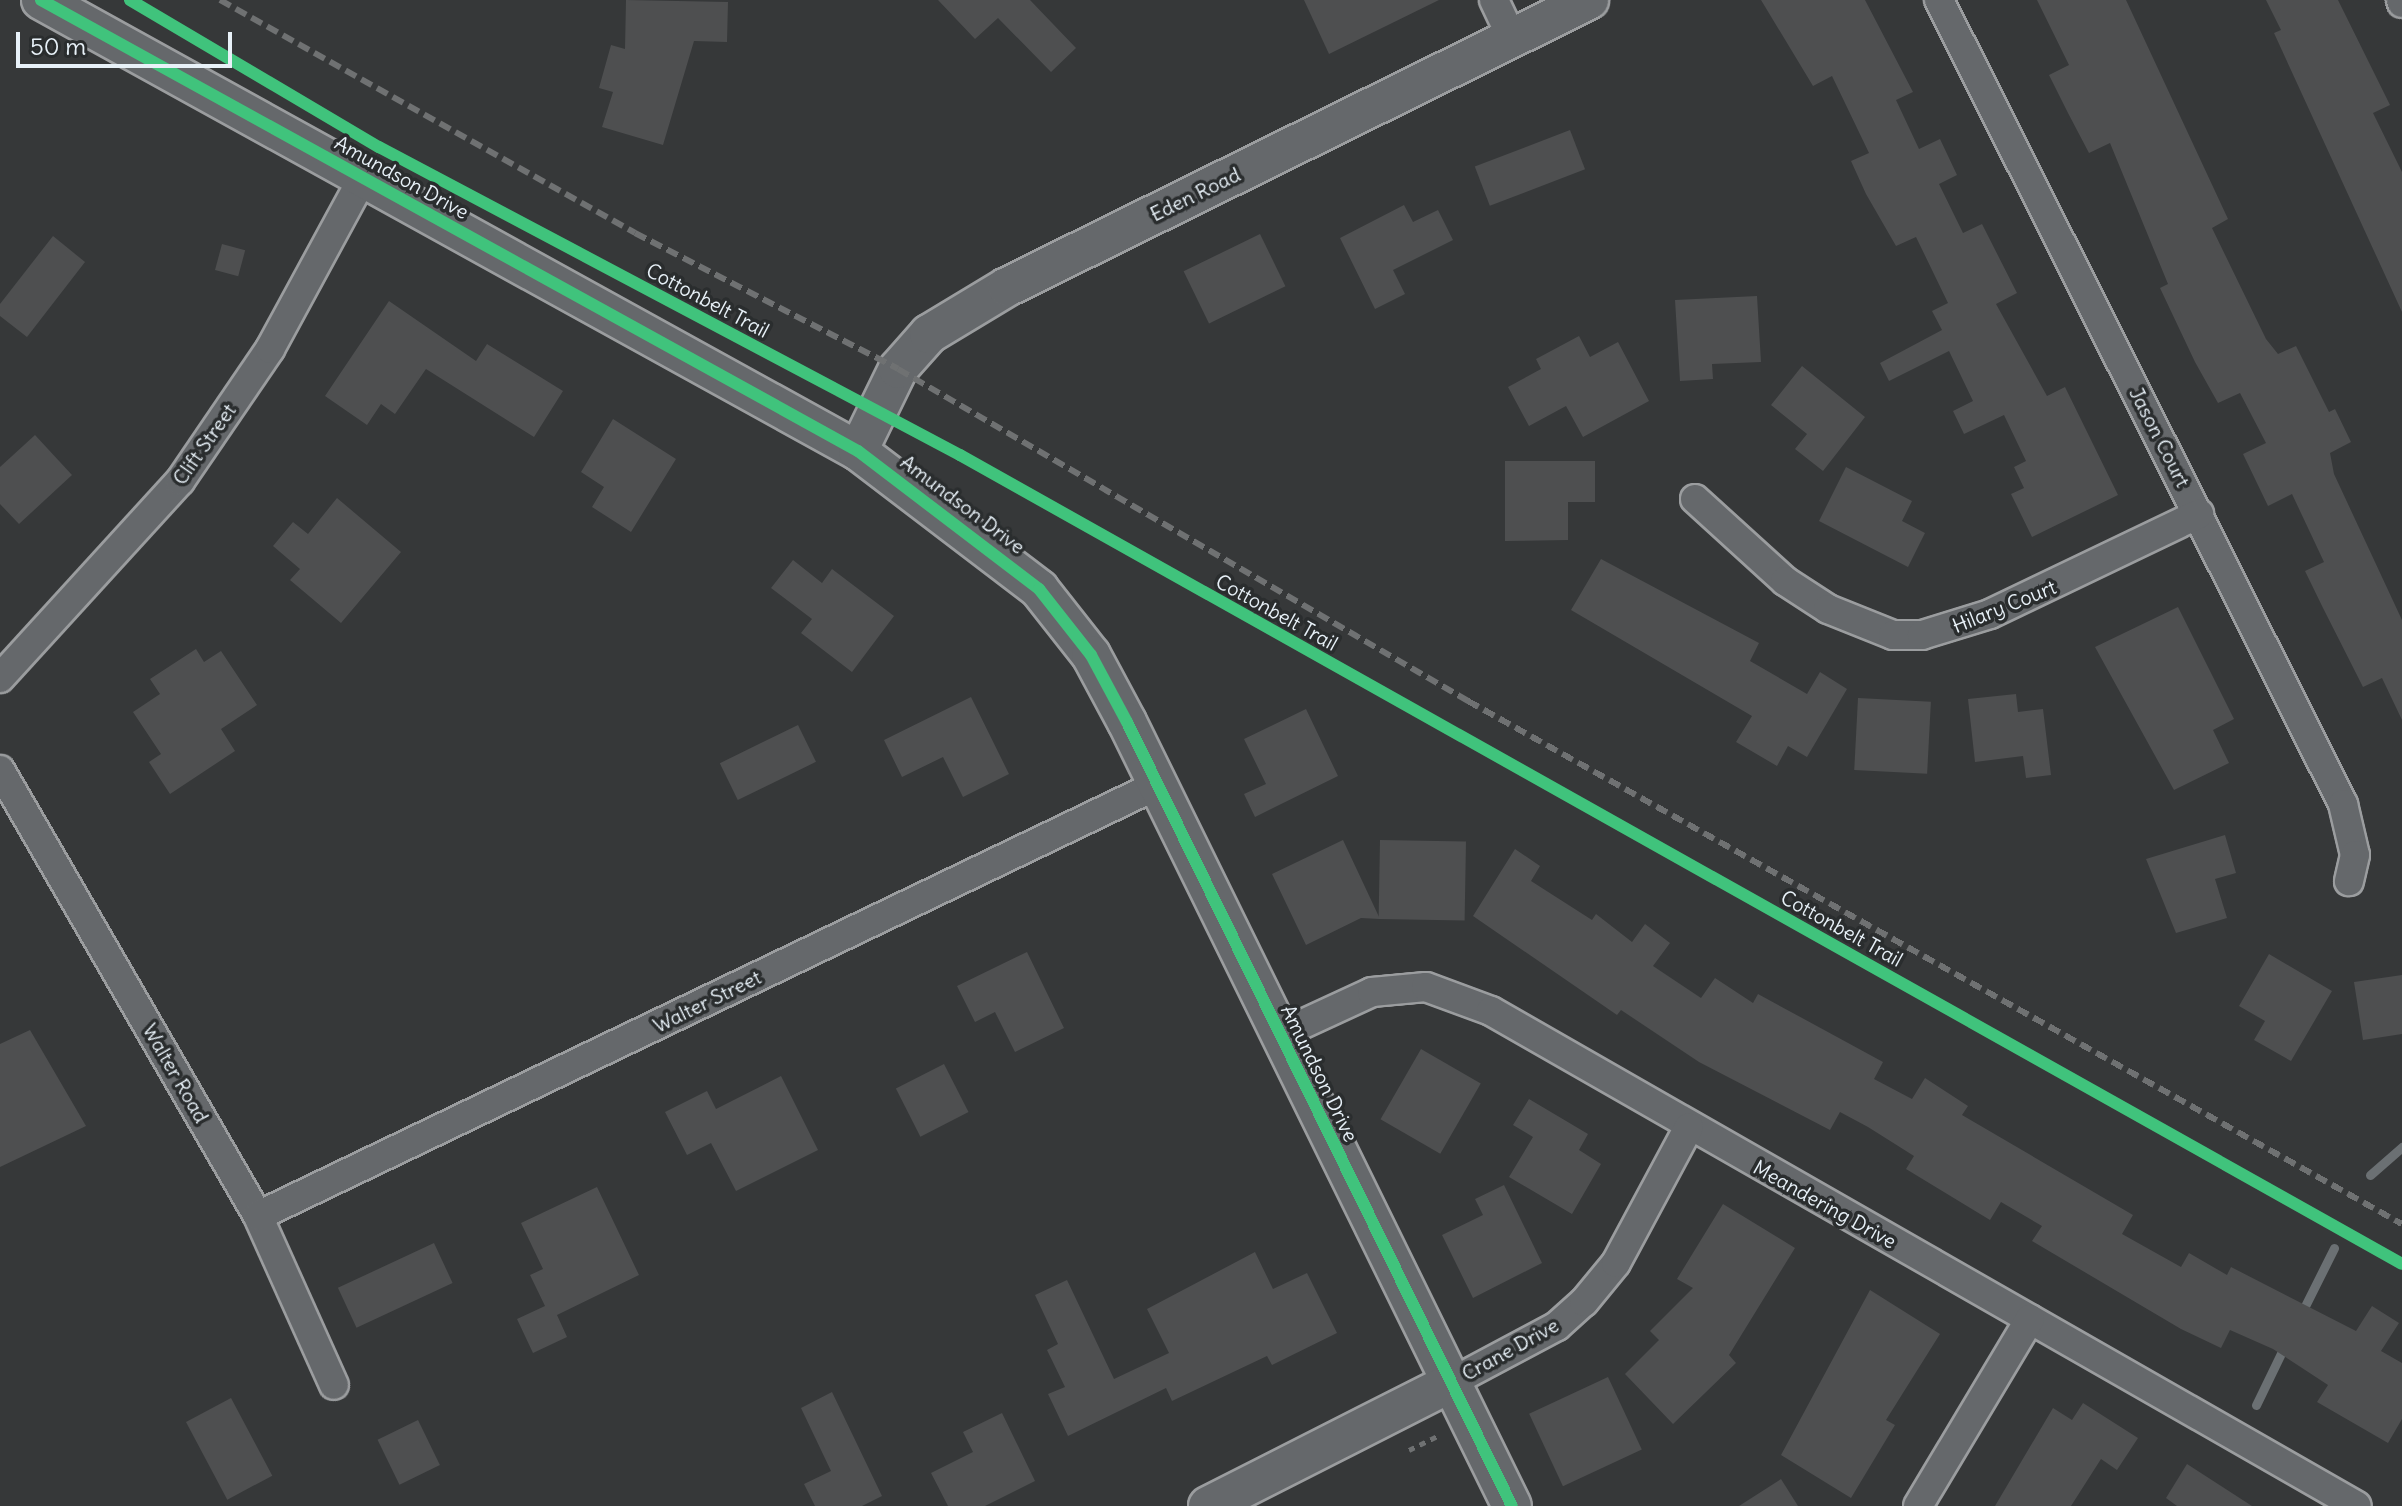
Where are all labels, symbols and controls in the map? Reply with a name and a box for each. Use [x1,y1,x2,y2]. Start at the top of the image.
scale bar [20,16,236,66]
text: 50 m [30,31,86,61]
street label: Amundson Drive [331,130,473,224]
street label: Eden Road [1146,162,1244,226]
street label: Cottonbelt Trail [643,258,773,342]
street label: Jason Court [2125,383,2195,491]
street label: Clift Street [167,399,241,489]
street label: Amundson Drive [896,449,1030,559]
street label: Cottonbelt Trail [1212,569,1342,655]
street label: Hilary Court [1949,574,2059,638]
street label: Cottonbelt Trail [1777,885,1907,971]
street label: Walter Street [649,965,765,1037]
street label: Amundson Drive [1276,1001,1364,1145]
street label: Walter Road [138,1019,214,1127]
street label: Meandering Drive [1749,1155,1901,1253]
street label: Crane Drive [1457,1313,1563,1385]

